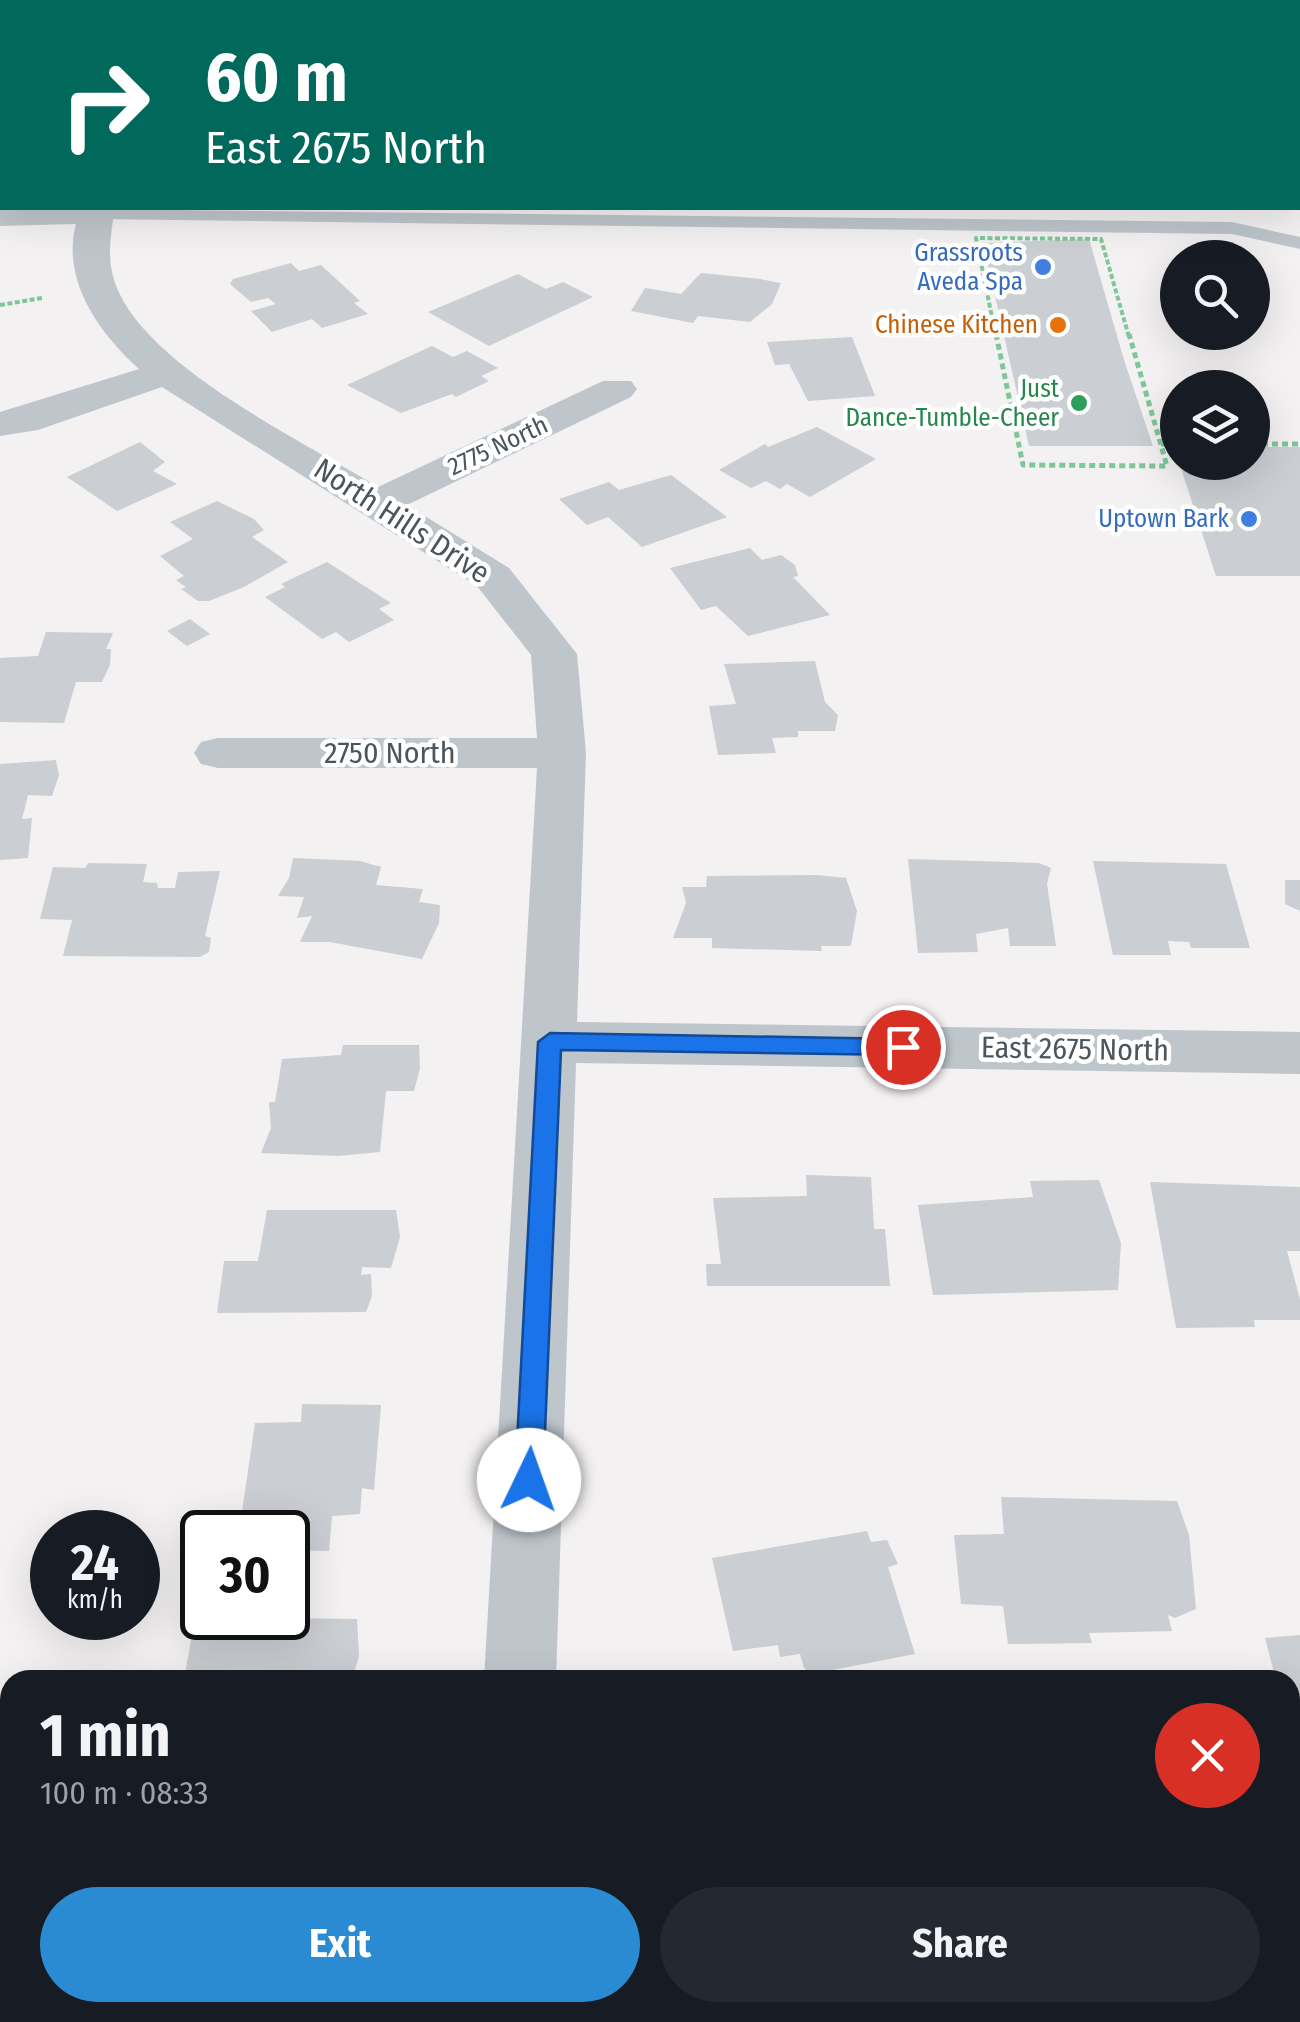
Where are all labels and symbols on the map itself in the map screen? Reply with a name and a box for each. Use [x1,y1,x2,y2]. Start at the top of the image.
place label: Grassroots Aveda Spa [914,238,1023,297]
marker: Grassroots Aveda Spa [1032,256,1054,278]
place label: Chinese Kitchen [875,310,1038,340]
marker: Chinese Kitchen [1047,314,1069,336]
place label: Just Dance-Tumble-Cheer [845,374,1060,433]
marker: Just Dance-Tumble-Cheer [1068,392,1090,414]
street label: 2775 North [443,410,553,482]
street label: North Hills Drive [307,451,497,591]
place label: Uptown Bark [1098,504,1229,534]
marker: Uptown Bark [1238,508,1260,530]
street label: 2750 North [324,735,456,771]
pin [861,1005,946,1090]
street label: East 2675 North [981,1029,1169,1069]
position arrow [477,1428,581,1532]
speed limit sign: 30 [180,1510,310,1640]

